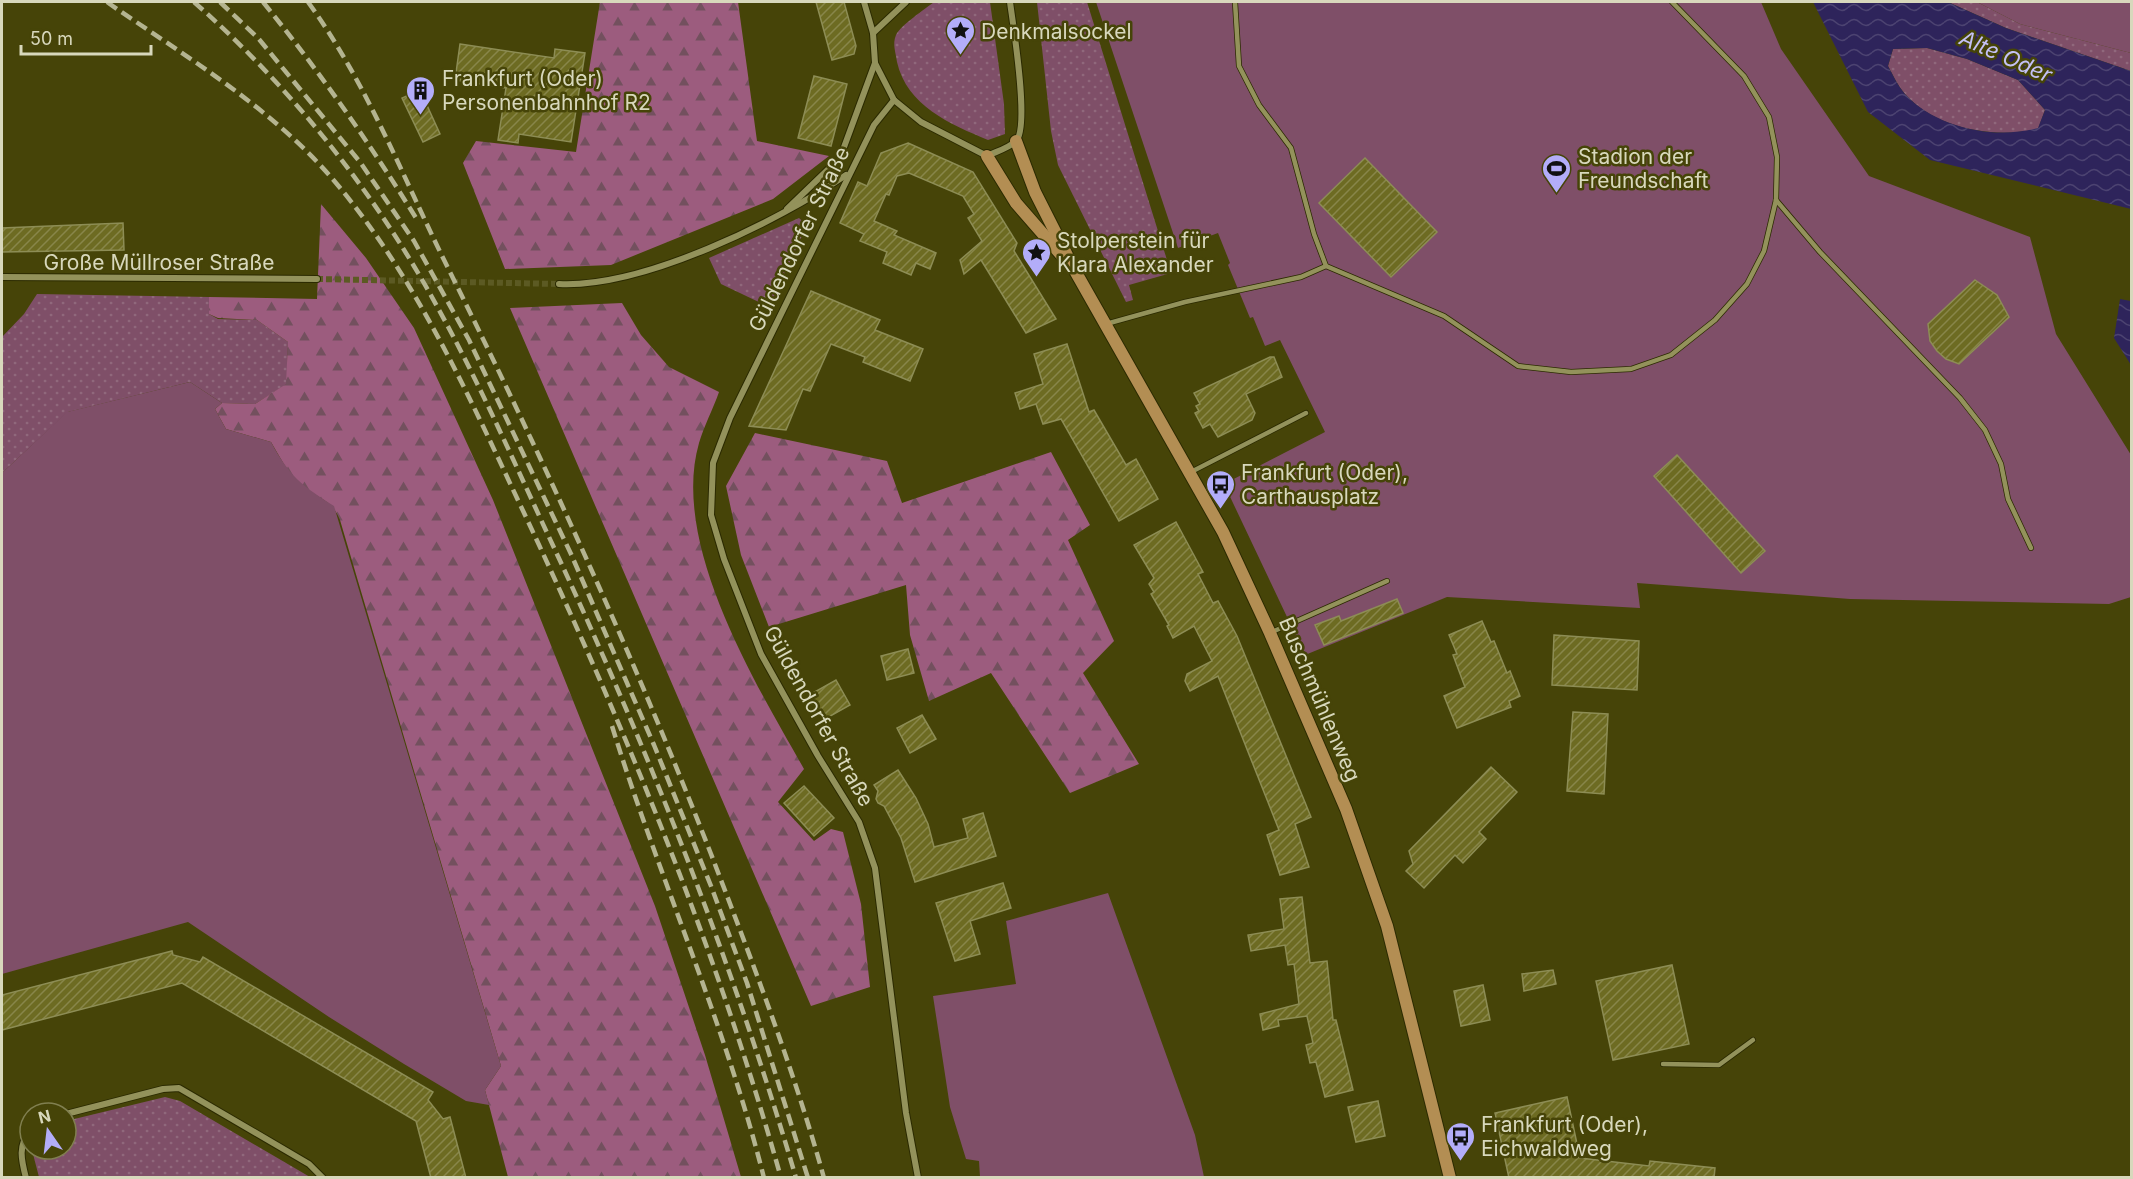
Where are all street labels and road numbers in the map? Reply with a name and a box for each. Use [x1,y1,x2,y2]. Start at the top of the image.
street label: Güldendorfer Straße [743,142,855,336]
street label: Große Müllroser Straße [44,250,274,275]
street label: Buschmühlenweg [1274,613,1366,785]
street label: Güldendorfer Straße [759,621,879,811]

